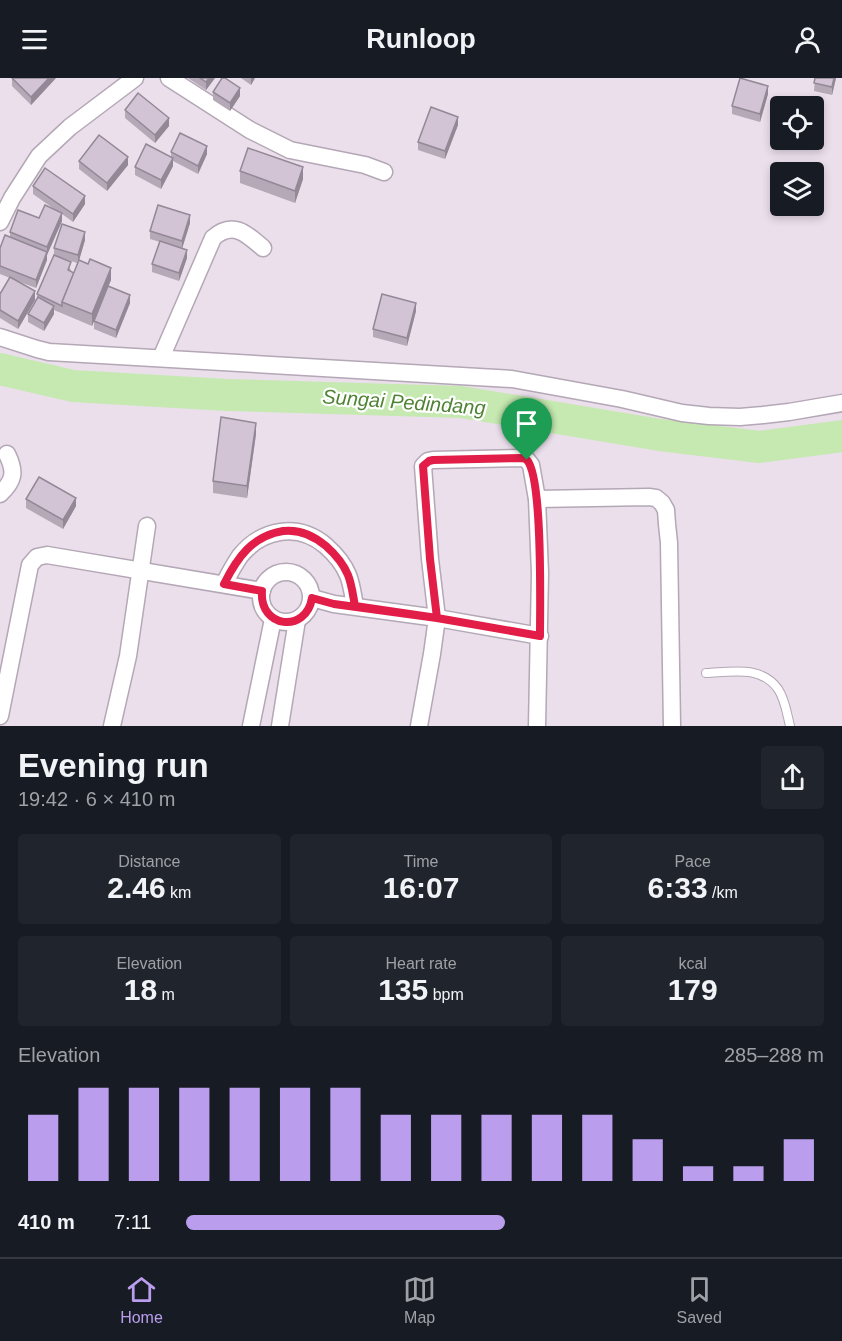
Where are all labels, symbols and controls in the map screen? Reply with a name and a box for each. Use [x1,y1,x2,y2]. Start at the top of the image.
icon: menu [18,23,51,56]
icon: person [791,23,824,56]
text: Runloop [366,24,476,54]
map controls [770,96,824,216]
button: locate [770,96,824,150]
button: layers [770,162,824,216]
water label: Sungai Pedindang [322,385,486,419]
pin [501,398,552,460]
icon: arrive [510,407,543,440]
button: share [761,746,824,809]
text: Evening run [18,747,209,784]
text: 19:42 · 6 × 410 m [18,788,175,810]
text: Distance [118,853,180,870]
text: Time [404,853,438,870]
text: Pace [674,853,711,870]
text: 2.46 [107,871,166,904]
text: 16:07 [383,871,459,904]
text: 6:33 [648,871,708,904]
text: km [166,884,191,901]
text: /km [708,884,738,901]
text: Elevation [116,955,182,972]
text: Heart rate [385,955,457,972]
text: kcal [678,955,707,972]
text: 18 [124,973,157,1006]
text: 135 [378,973,428,1006]
text: 179 [668,973,718,1006]
text: m [157,986,175,1003]
text: bpm [428,986,464,1003]
text: Elevation [18,1044,100,1066]
text: 285–288 m [724,1044,824,1066]
text: 410 m [18,1211,75,1233]
text: 7:11 [114,1211,151,1233]
tab: Home [120,1273,163,1327]
tab: Map [403,1273,436,1327]
tab: Saved [676,1273,722,1327]

